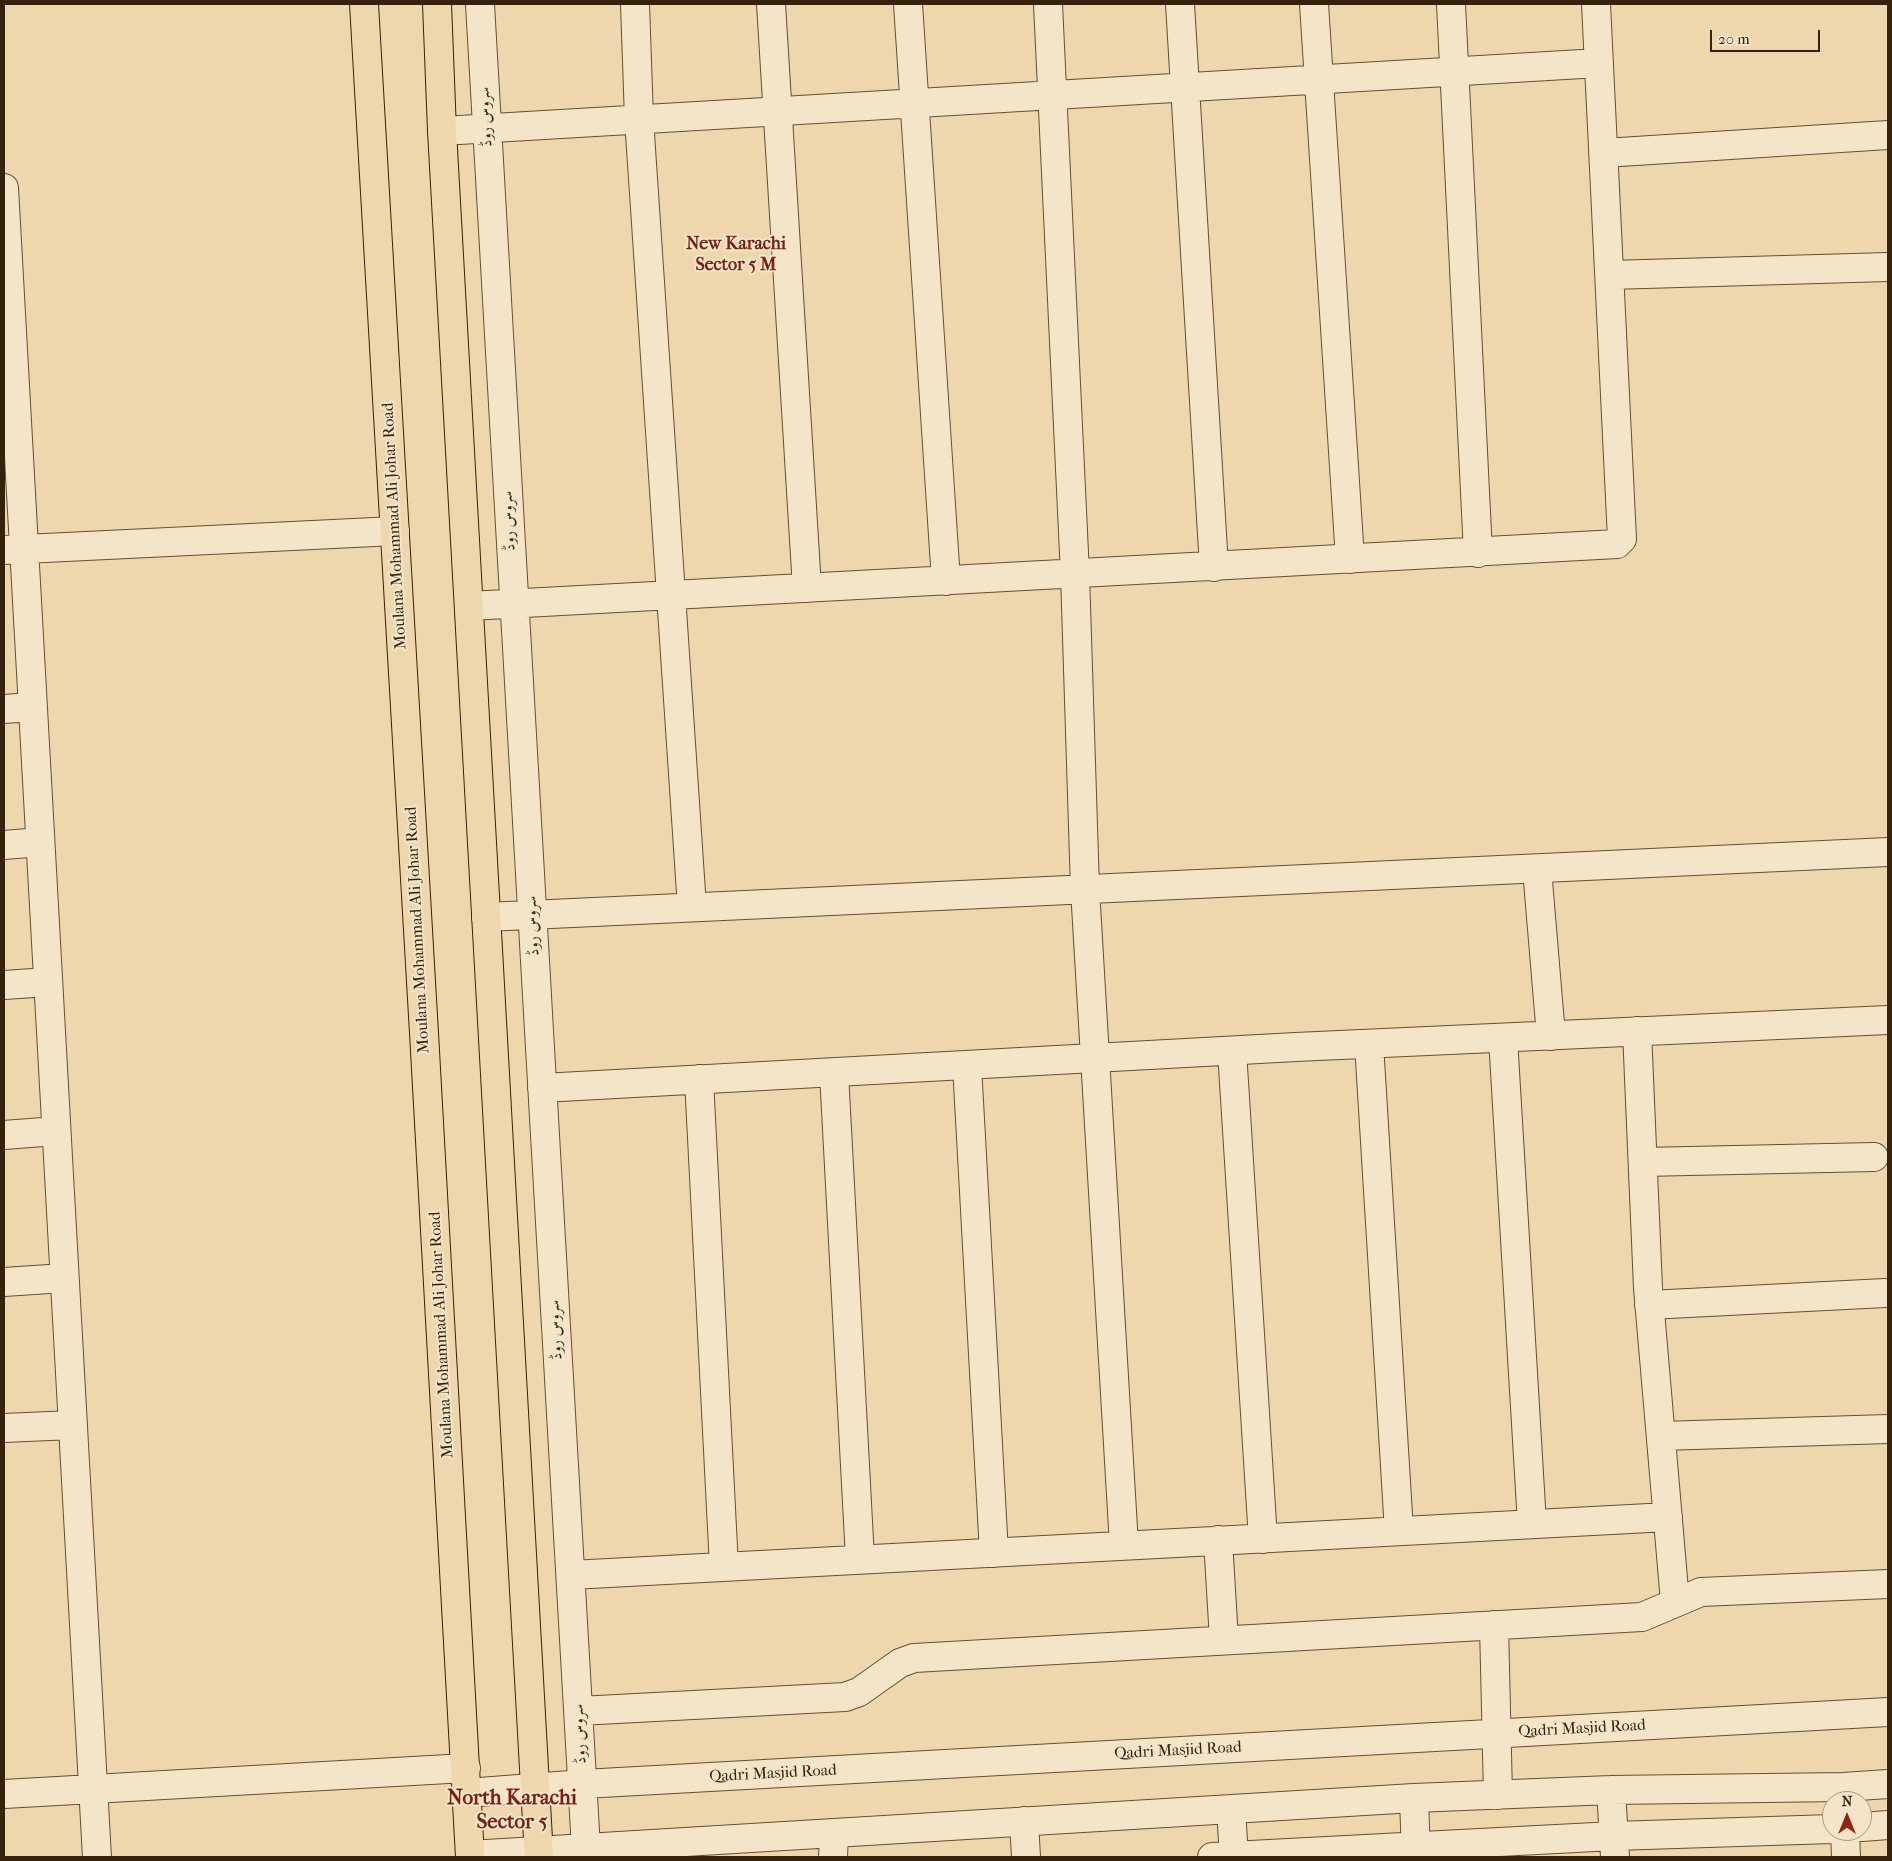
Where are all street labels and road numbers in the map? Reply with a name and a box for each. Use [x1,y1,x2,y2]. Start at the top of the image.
street label: سروس روڈ [475,87,497,147]
street label: Moulana Mohammad Ali Johar Road [379,402,411,650]
street label: سروس روڈ [498,491,520,551]
street label: Moulana Mohammad Ali Johar Road [402,806,434,1054]
street label: سروس روڈ [522,896,544,956]
street label: Moulana Mohammad Ali Johar Road [426,1211,458,1459]
street label: سروس روڈ [545,1300,567,1360]
street label: سروس روڈ [569,1704,591,1764]
street label: Qadri Masjid Road [1518,1716,1646,1742]
street label: Qadri Masjid Road [1114,1738,1242,1764]
street label: Qadri Masjid Road [709,1761,837,1787]

